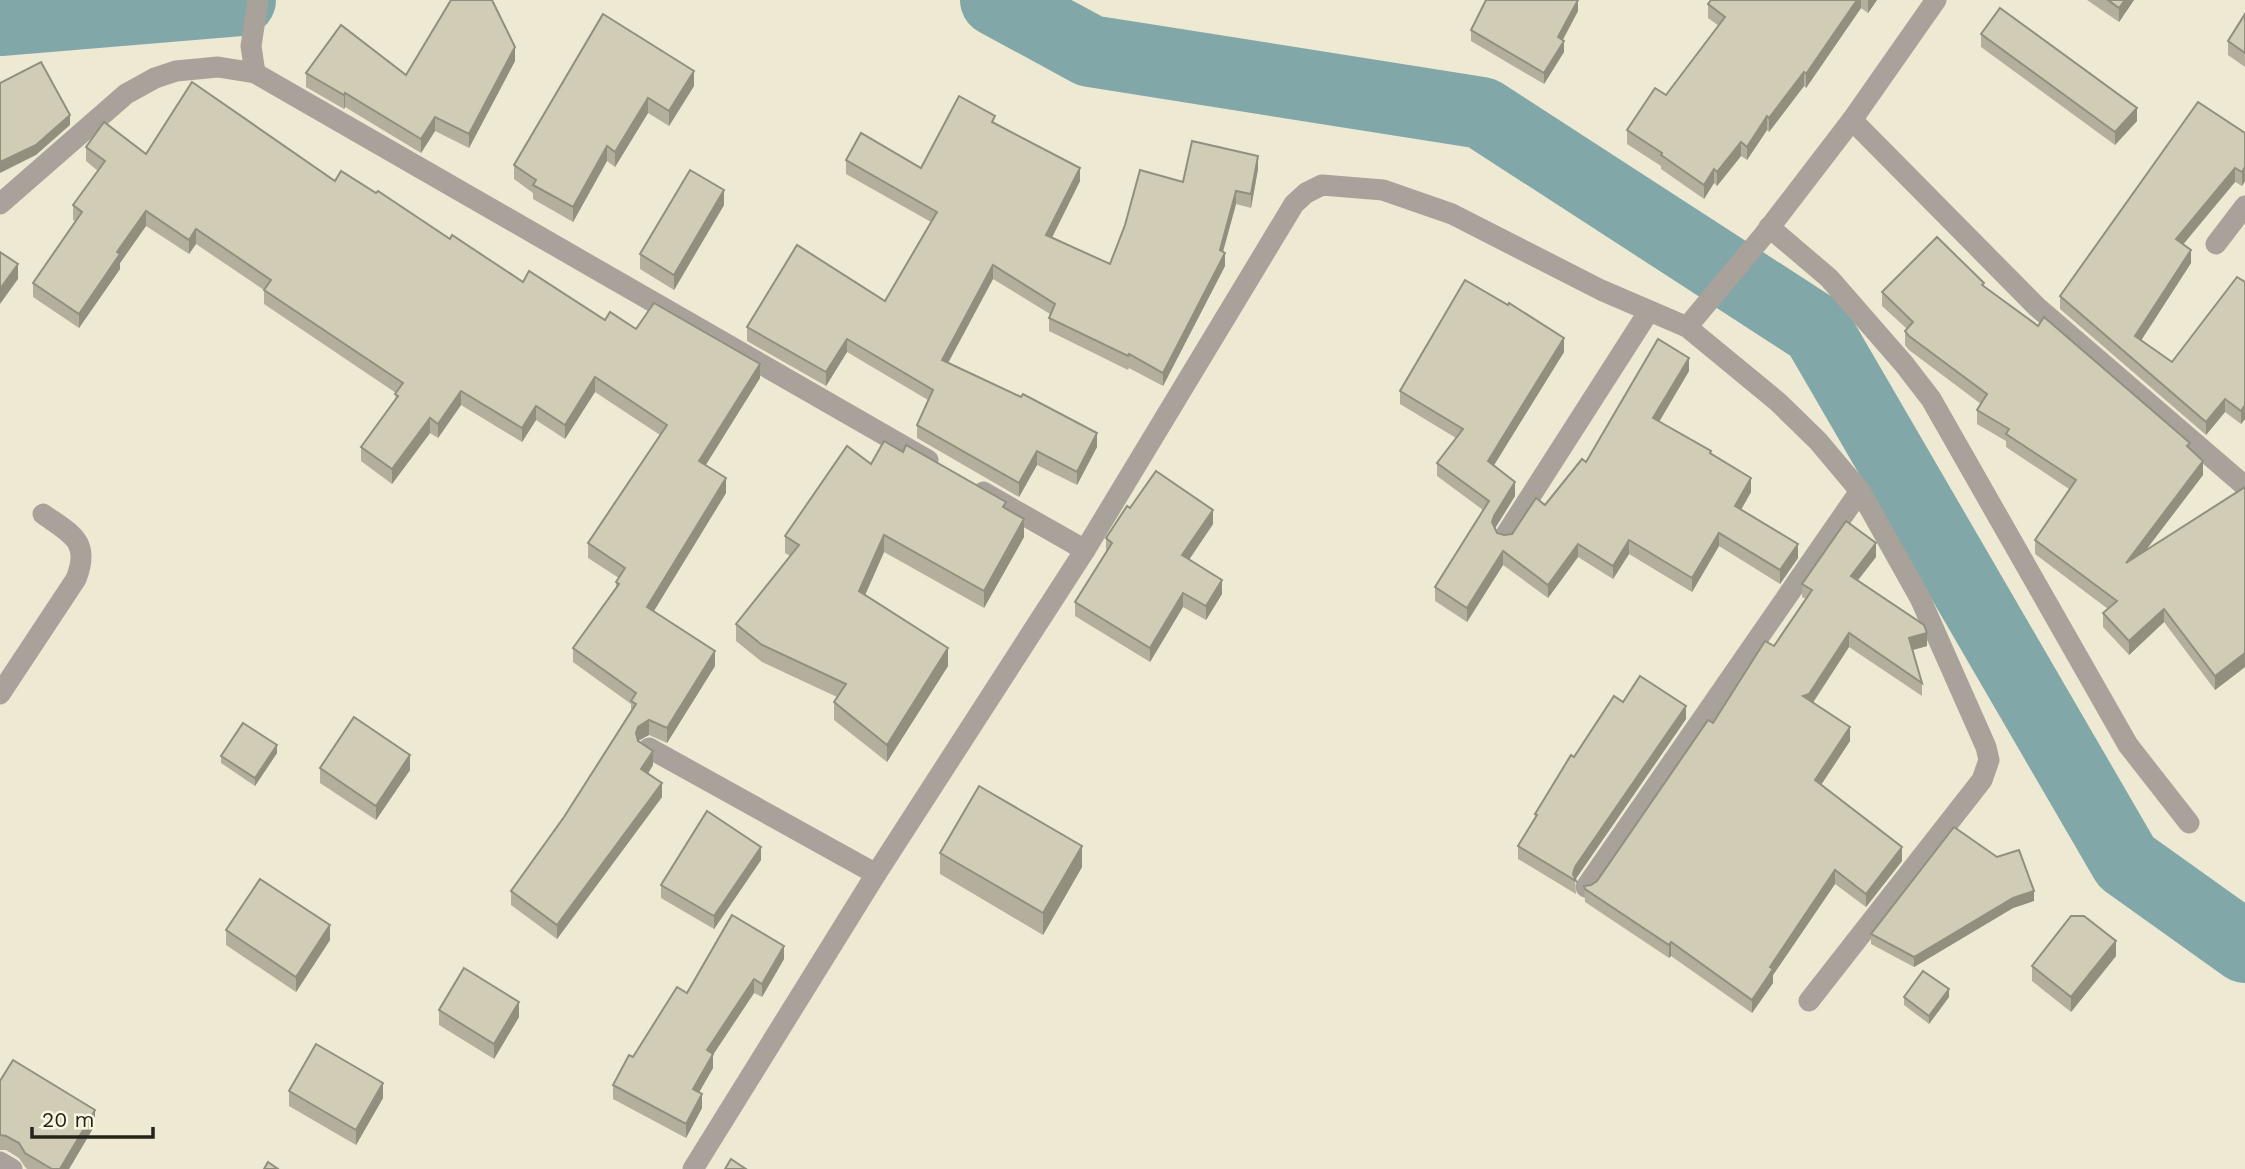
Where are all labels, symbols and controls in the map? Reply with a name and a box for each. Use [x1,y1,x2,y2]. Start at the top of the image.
scale bar [32,1096,152,1140]
text: 20 m [42,1107,94,1132]

